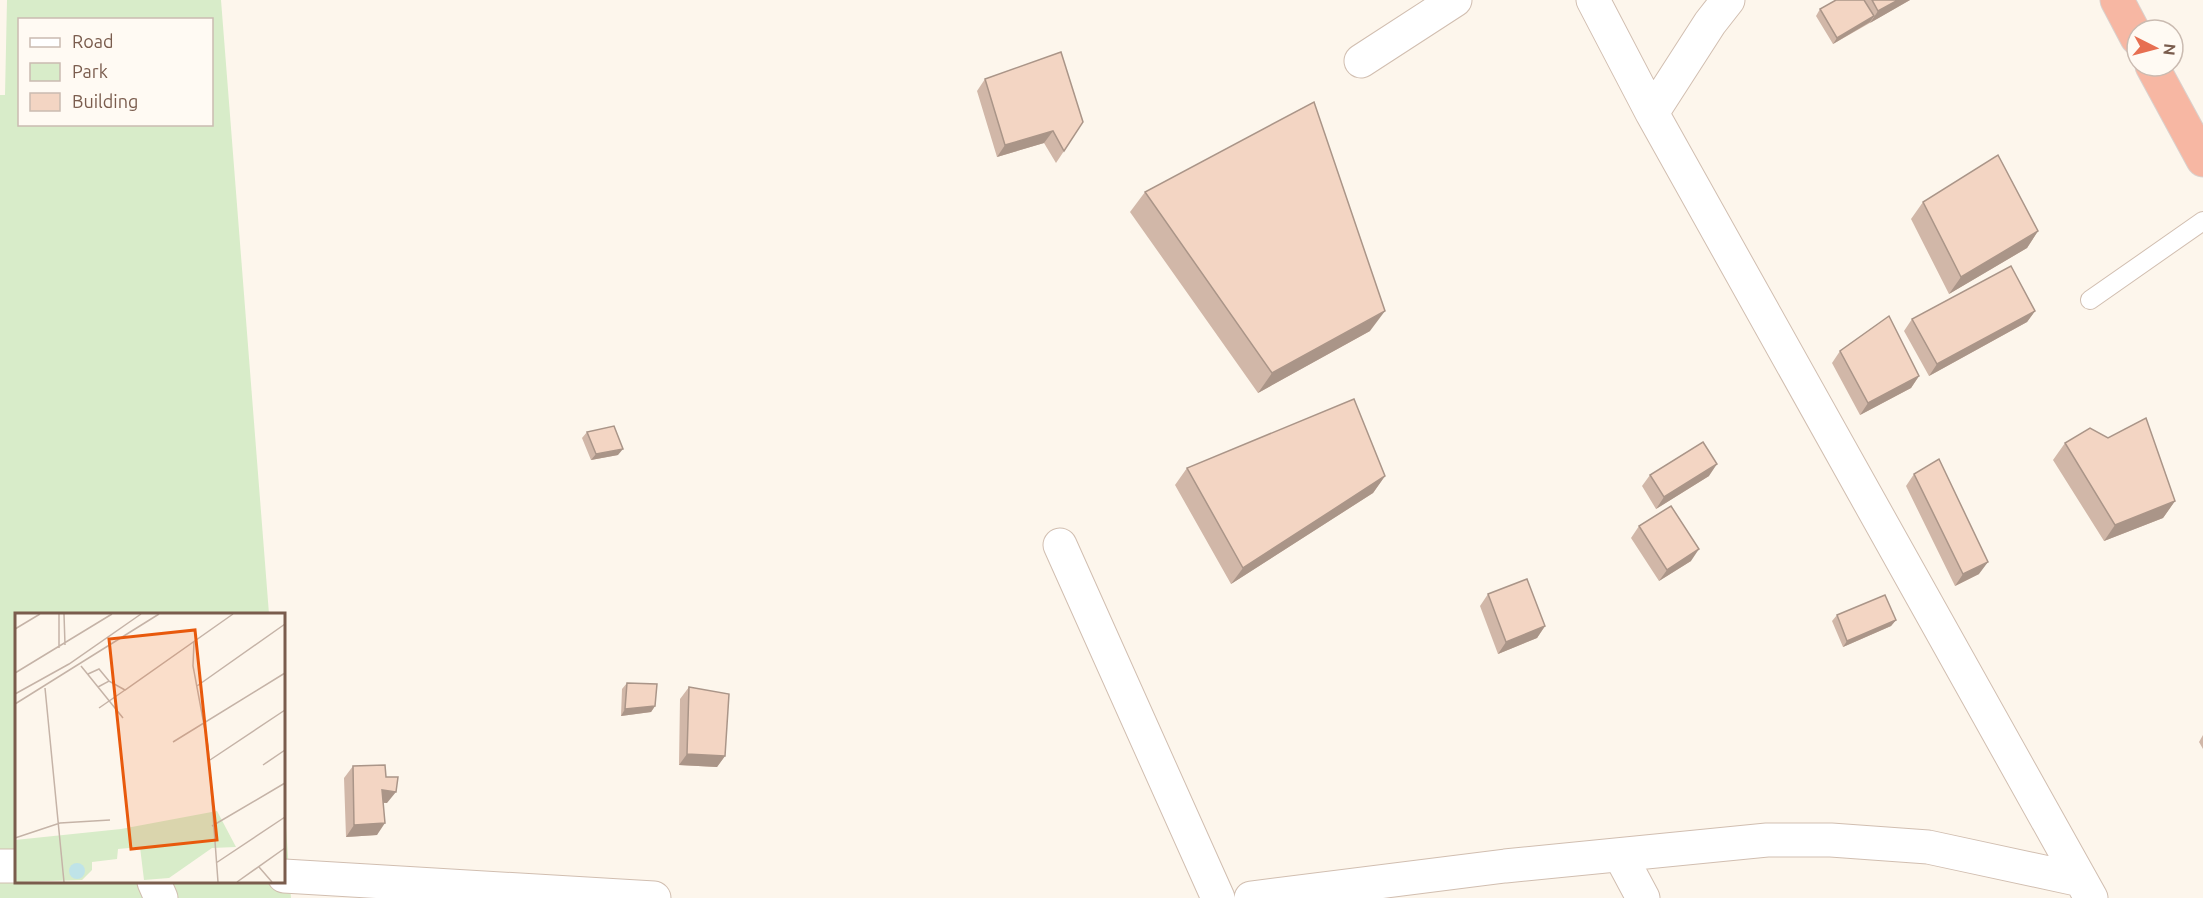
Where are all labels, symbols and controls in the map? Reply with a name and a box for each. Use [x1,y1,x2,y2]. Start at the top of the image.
legend [18,18,213,126]
north arrow [2125,18,2185,78]
text: Road [72,31,114,51]
text: N [2160,43,2179,56]
text: Park [72,61,108,81]
text: Building [72,91,138,111]
inset map [15,613,285,883]

